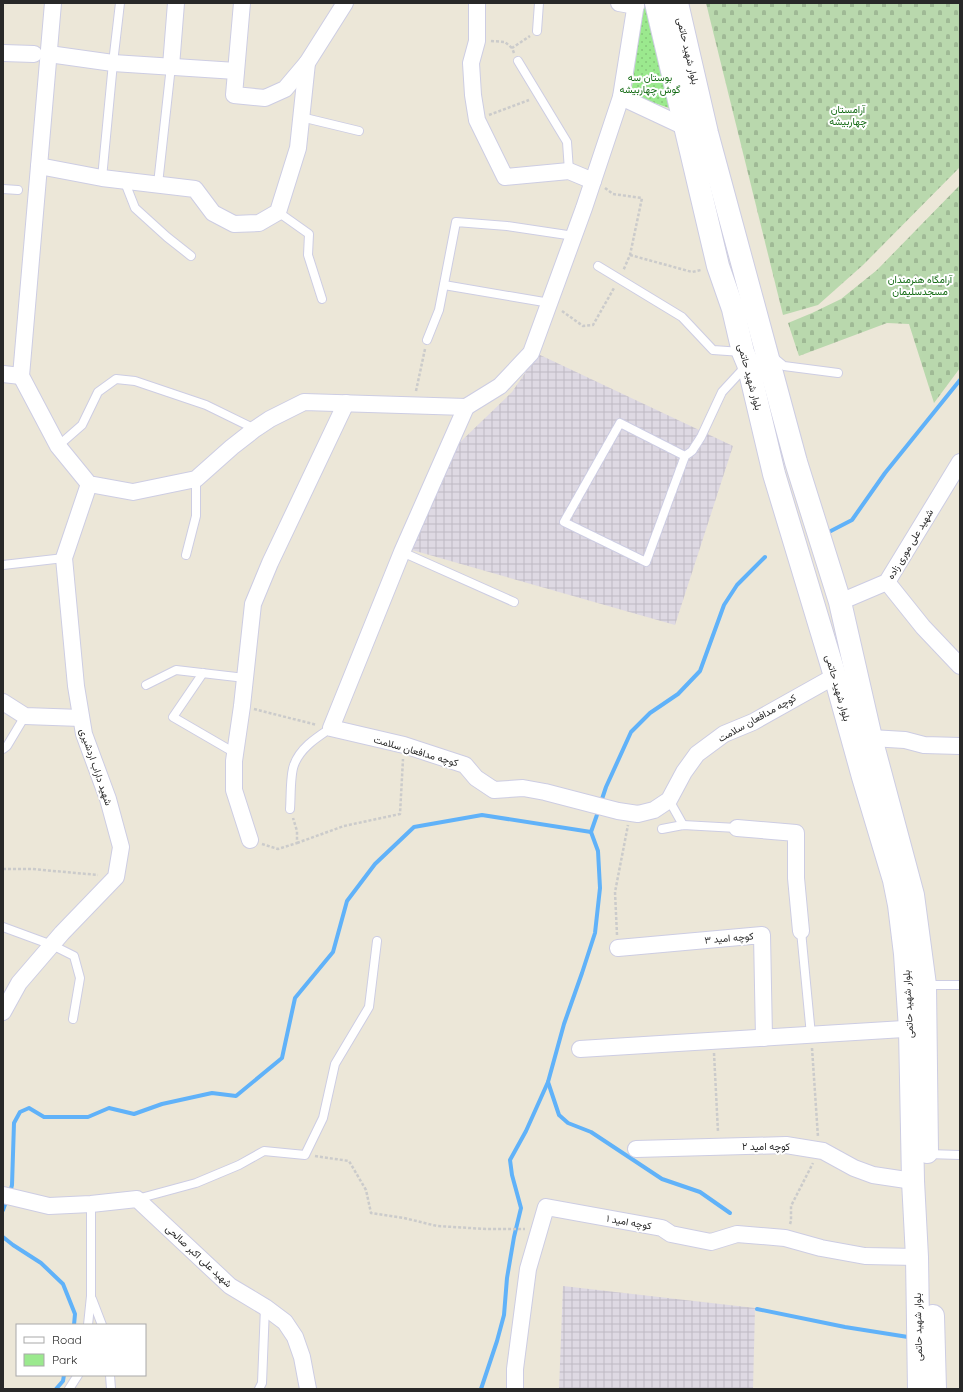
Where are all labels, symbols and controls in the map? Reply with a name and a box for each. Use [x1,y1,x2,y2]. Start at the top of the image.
street label: بلوار شهید حاتمی [674,16,702,86]
park label: بوستان سه گوش چهاربیشه [619,71,681,97]
park label: آرامستان چهاربیشه [829,103,867,129]
park label: آرامگاه هنرمندان مسجدسلیمان [888,273,953,298]
street label: بلوار شهید حاتمی [735,342,765,412]
street label: شهید علی موری زاده [884,506,936,581]
street label: بلوار شهید حاتمی [822,653,854,723]
street label: کوچه مدافعان سلامت [716,691,799,746]
street label: شهید داراب اردشیری [77,727,115,807]
street label: کوچه مدافعان سلامت [372,733,460,770]
street label: کوچه امید ۳ [704,929,755,948]
street label: بلوار شهید حاتمی [900,969,916,1038]
street label: کوچه امید ۲ [742,1140,791,1154]
street label: کوچه امید ۱ [605,1212,653,1233]
street label: شهید علی اکبر صالحی [163,1222,235,1290]
street label: بلوار شهید حاتمی [911,1293,925,1361]
legend [16,1324,146,1376]
text: Road [52,1332,82,1347]
text: Park [52,1352,77,1367]

